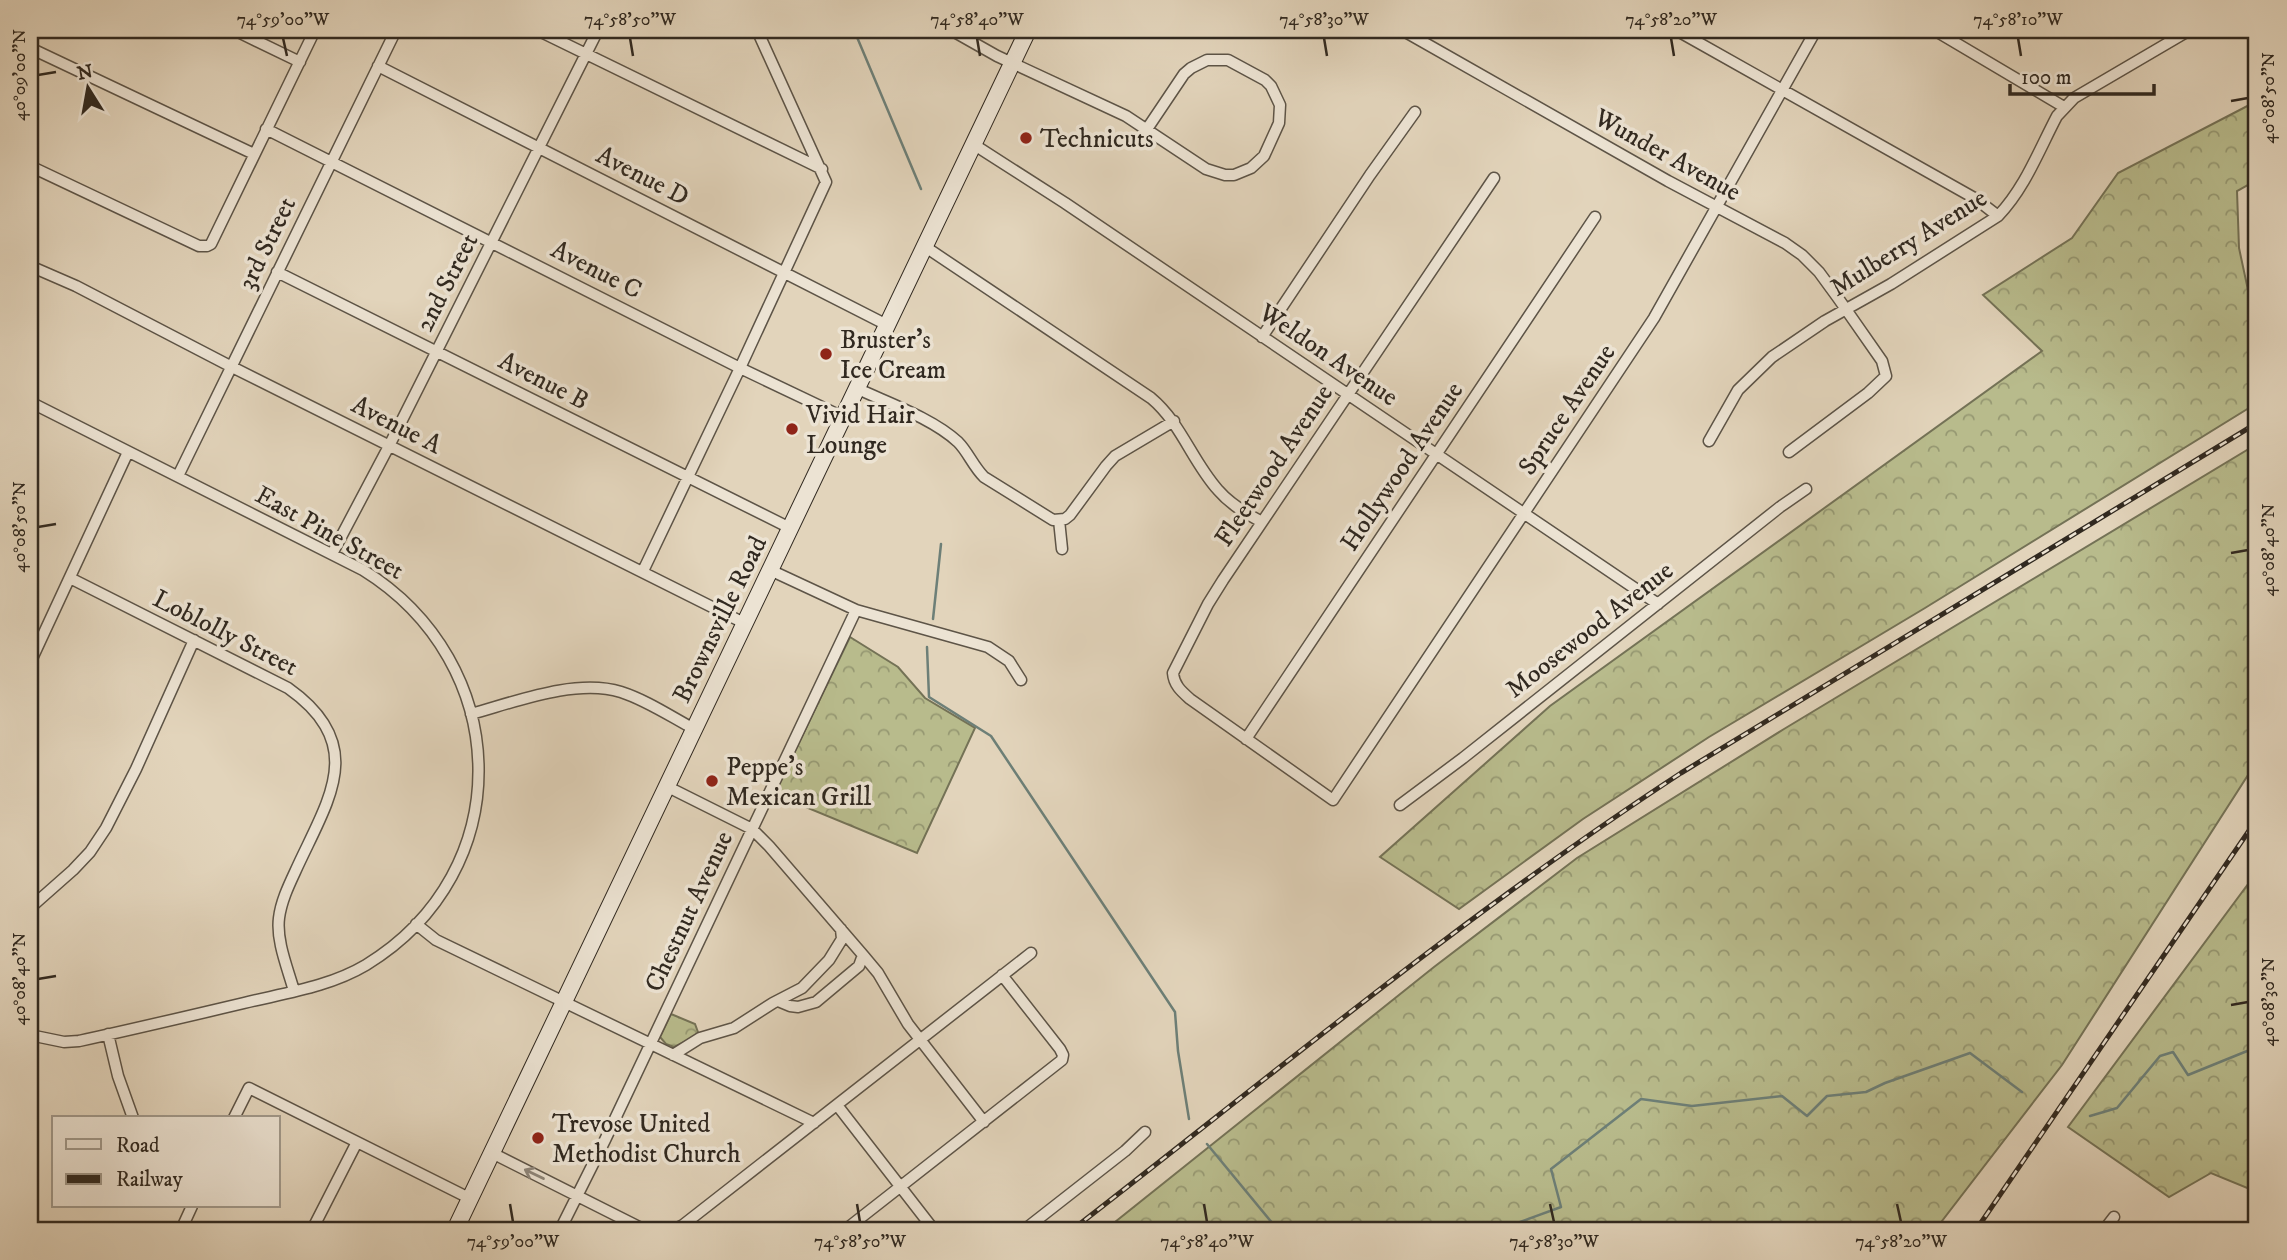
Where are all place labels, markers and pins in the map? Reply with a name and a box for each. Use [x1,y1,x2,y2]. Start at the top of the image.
place label: Technicuts [1040,123,1154,156]
marker: Technicuts [1018,130,1034,146]
place label: Bruster's Ice Cream [840,324,946,387]
marker: Bruster's Ice Cream [818,346,834,362]
place label: Vivid Hair Lounge [805,399,915,462]
marker: Vivid Hair Lounge [784,421,800,437]
place label: Peppe's Mexican Grill [726,751,871,814]
marker: Peppe's Mexican Grill [704,773,720,789]
place label: Trevose United Methodist Church [552,1108,741,1171]
marker: Trevose United Methodist Church [530,1130,546,1146]

